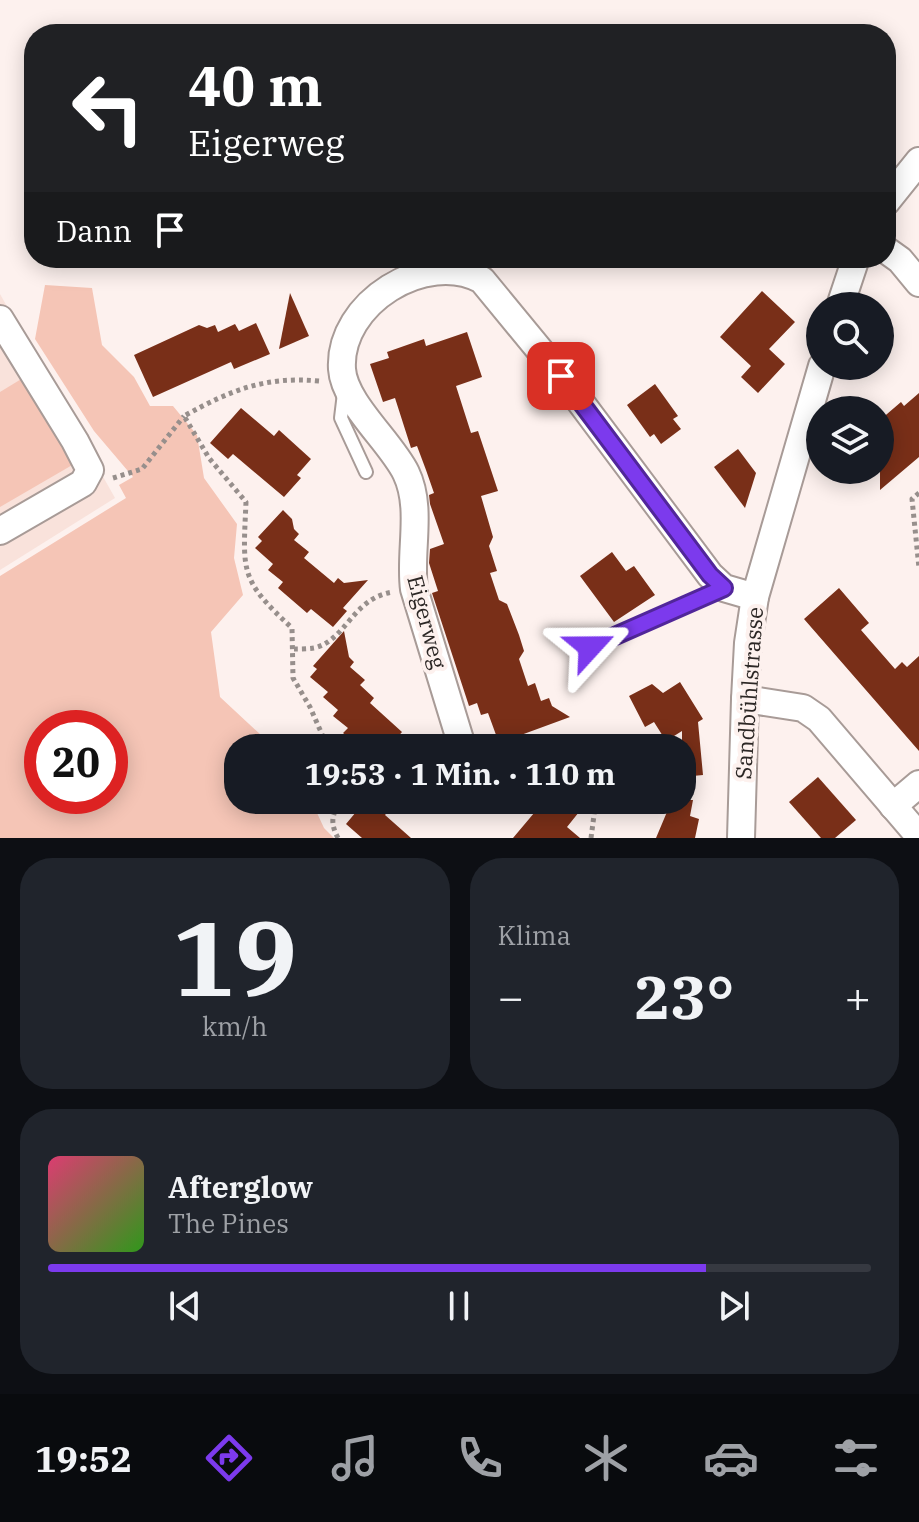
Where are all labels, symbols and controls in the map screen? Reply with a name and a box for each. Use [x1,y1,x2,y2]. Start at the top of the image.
text: 40 m [188,49,323,121]
icon: left [56,56,160,160]
text: Eigerweg [188,119,345,166]
icon: arrive [148,208,192,252]
text: Dann [56,211,132,250]
map controls [806,292,894,484]
button: search [806,292,894,380]
pin [527,342,595,410]
icon: arrive [539,354,583,398]
button: layers [806,396,894,484]
street label: Eigerweg [401,572,454,672]
position arrow [548,605,632,689]
street label: Sandbühlstrasse [728,606,769,780]
speed limit sign: 20 [24,710,128,814]
text: 19:53 · 1 Min. · 110 m [305,754,615,793]
text: 19 [172,889,297,1025]
text: Klima [498,918,571,952]
text: 23° [634,957,734,1036]
text: − [498,968,524,1025]
text: + [845,968,871,1025]
text: km/h [202,1009,268,1043]
text: Afterglow [168,1167,313,1206]
text: The Pines [168,1206,289,1240]
icon: previous [163,1284,207,1328]
icon: pause [437,1284,481,1328]
icon: next [712,1284,756,1328]
icon: directions [201,1430,257,1486]
icon: music [327,1430,383,1486]
icon: phone [452,1430,508,1486]
icon: climate [578,1430,634,1486]
icon: car [703,1430,759,1486]
icon: filters [828,1430,884,1486]
text: 19:52 [35,1435,132,1482]

